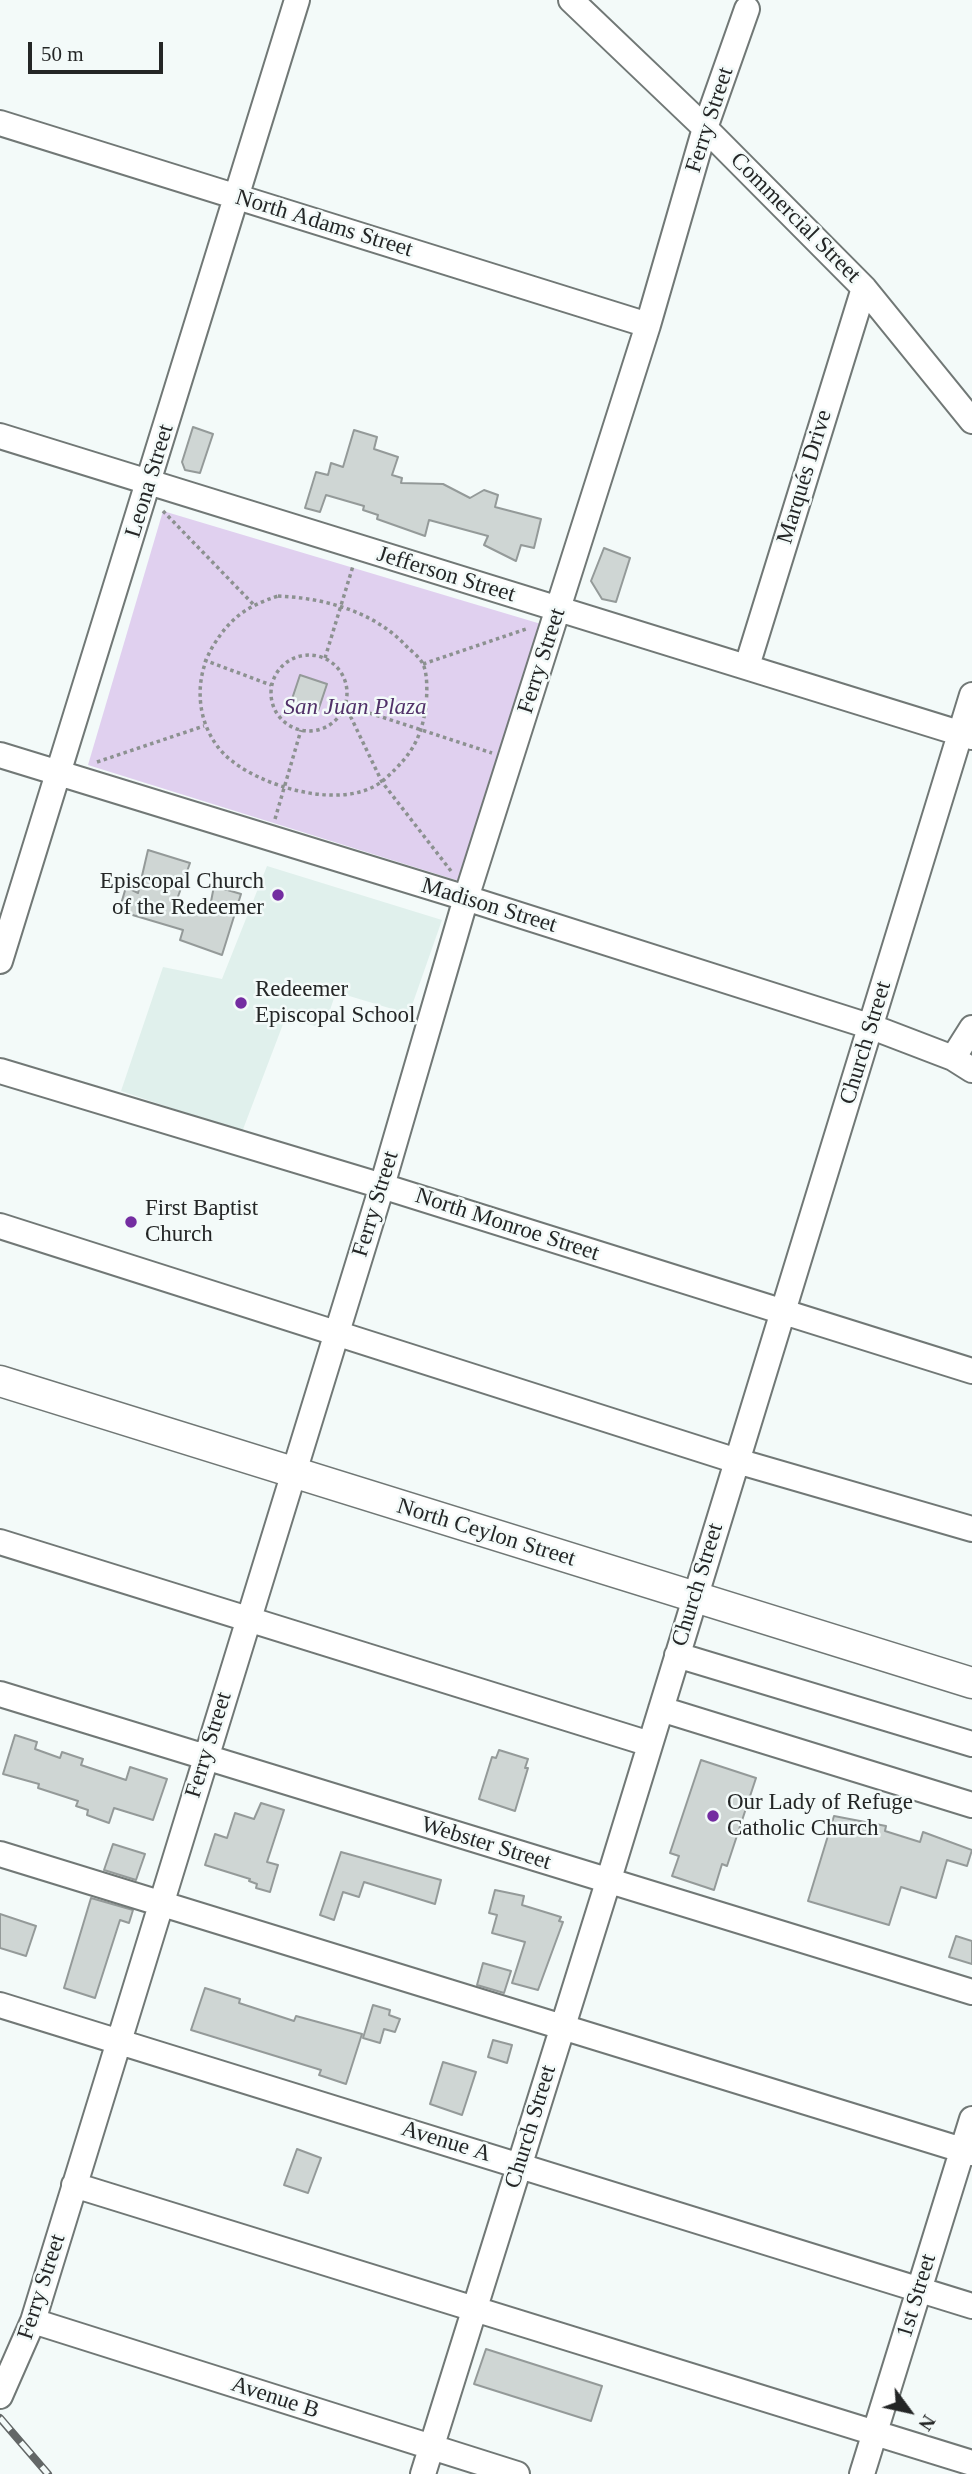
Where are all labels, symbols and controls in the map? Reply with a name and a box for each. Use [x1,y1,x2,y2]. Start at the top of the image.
scale bar [32,28,166,72]
text: 50 m [41,42,84,66]
street label: Ferry Street [680,64,740,176]
street label: Commercial Street [724,147,866,289]
street label: North Adams Street [232,184,416,264]
street label: Marqués Drive [772,407,838,547]
street label: Leona Street [120,421,180,541]
street label: Jefferson Street [373,541,519,609]
street label: Ferry Street [512,605,572,717]
park label: San Juan Plaza [283,694,427,722]
place label: Episcopal Church of the Redeemer [100,868,264,922]
street label: Madison Street [418,872,560,940]
marker: Episcopal Church of the Redeemer [270,887,286,903]
place label: Redeemer Episcopal School [255,976,415,1030]
street label: Church Street [834,978,898,1108]
marker: Redeemer Episcopal School [233,995,249,1011]
street label: Ferry Street [347,1148,405,1260]
street label: North Monroe Street [412,1182,602,1268]
place label: First Baptist Church [145,1195,258,1249]
marker: First Baptist Church [123,1214,139,1230]
street label: North Ceylon Street [393,1493,579,1573]
street label: Church Street [666,1520,730,1650]
street label: Ferry Street [180,1689,238,1801]
place label: Our Lady of Refuge Catholic Church [727,1789,913,1843]
marker: Our Lady of Refuge Catholic Church [705,1808,721,1824]
street label: Webster Street [418,1811,554,1877]
street label: Church Street [499,2062,563,2192]
street label: Avenue A [398,2115,494,2169]
street label: Ferry Street [12,2231,72,2343]
street label: 1st Street [891,2251,943,2341]
street label: Avenue B [228,2371,322,2425]
north arrow [874,2376,944,2446]
text: N [914,2411,940,2434]

